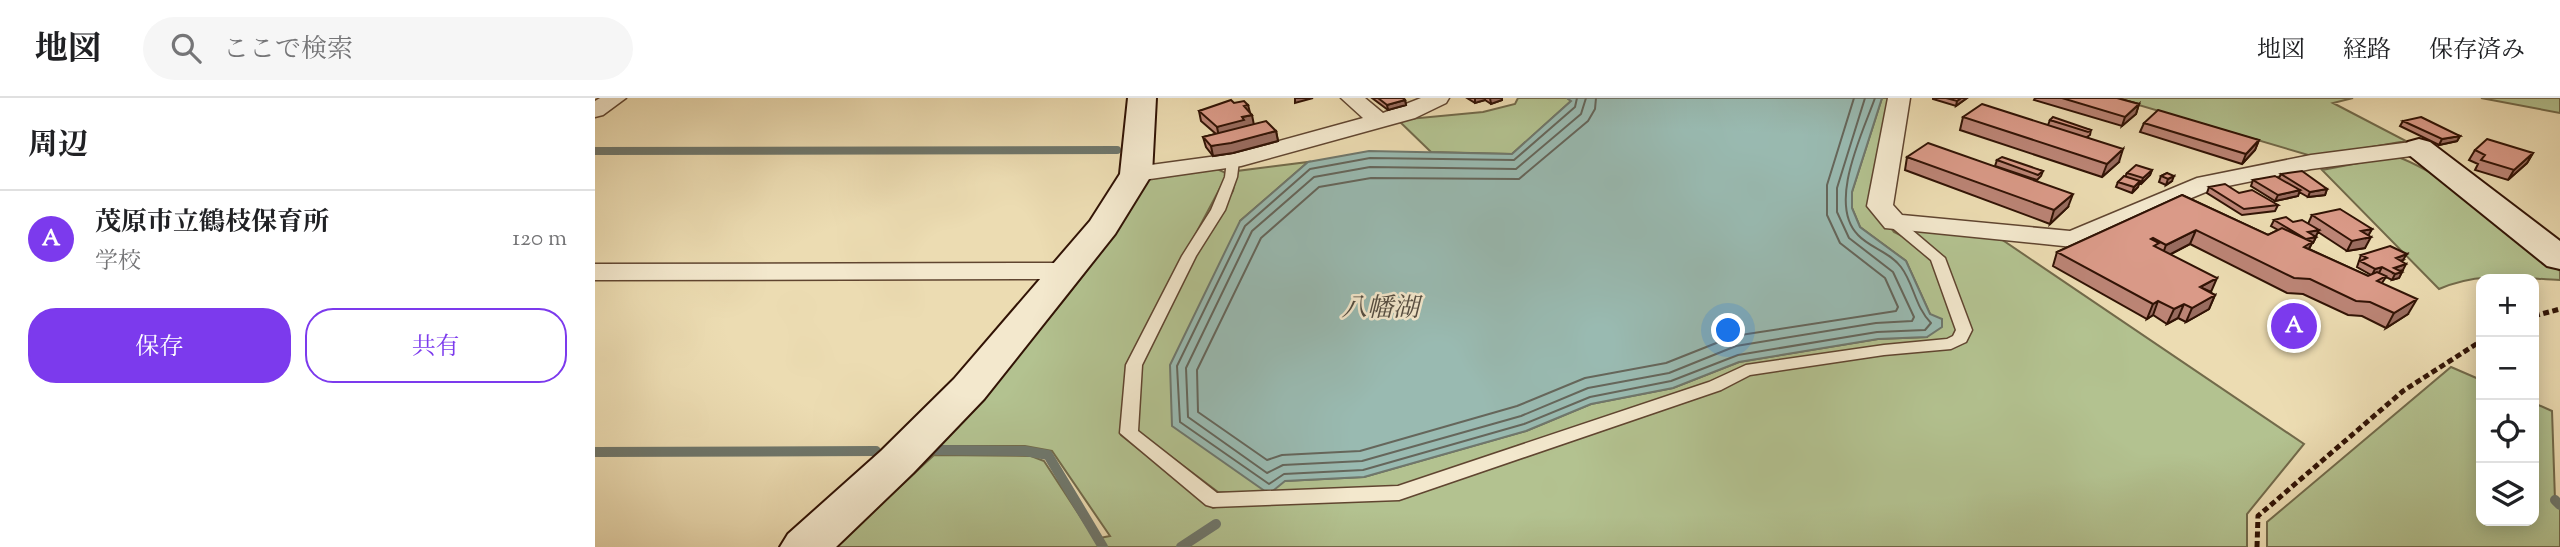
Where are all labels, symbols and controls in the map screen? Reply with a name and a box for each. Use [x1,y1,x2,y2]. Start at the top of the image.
search box [143,17,633,80]
text: 地図 [35,27,101,75]
icon: search [167,29,205,67]
text: ここで検索 [223,32,353,69]
text: 地図 [2257,34,2305,68]
text: 経路 [2343,34,2391,68]
text: 保存済み [2429,34,2525,68]
text: 周辺 [28,125,88,168]
text: 茂原市立鶴枝保育所 [95,205,329,242]
text: A [42,223,60,256]
text: 120 m [512,223,567,256]
text: 学校 [95,246,141,279]
map controls [2476,274,2539,526]
button: + [2476,274,2539,337]
water label: 八幡湖 [1341,291,1423,328]
pin: A [2271,300,2317,352]
button: 保存 [28,308,291,383]
button: 共有 [305,308,567,383]
your location [1711,313,1745,347]
button: − [2476,337,2539,400]
button: locate [2476,400,2539,463]
button: layers [2476,463,2539,526]

